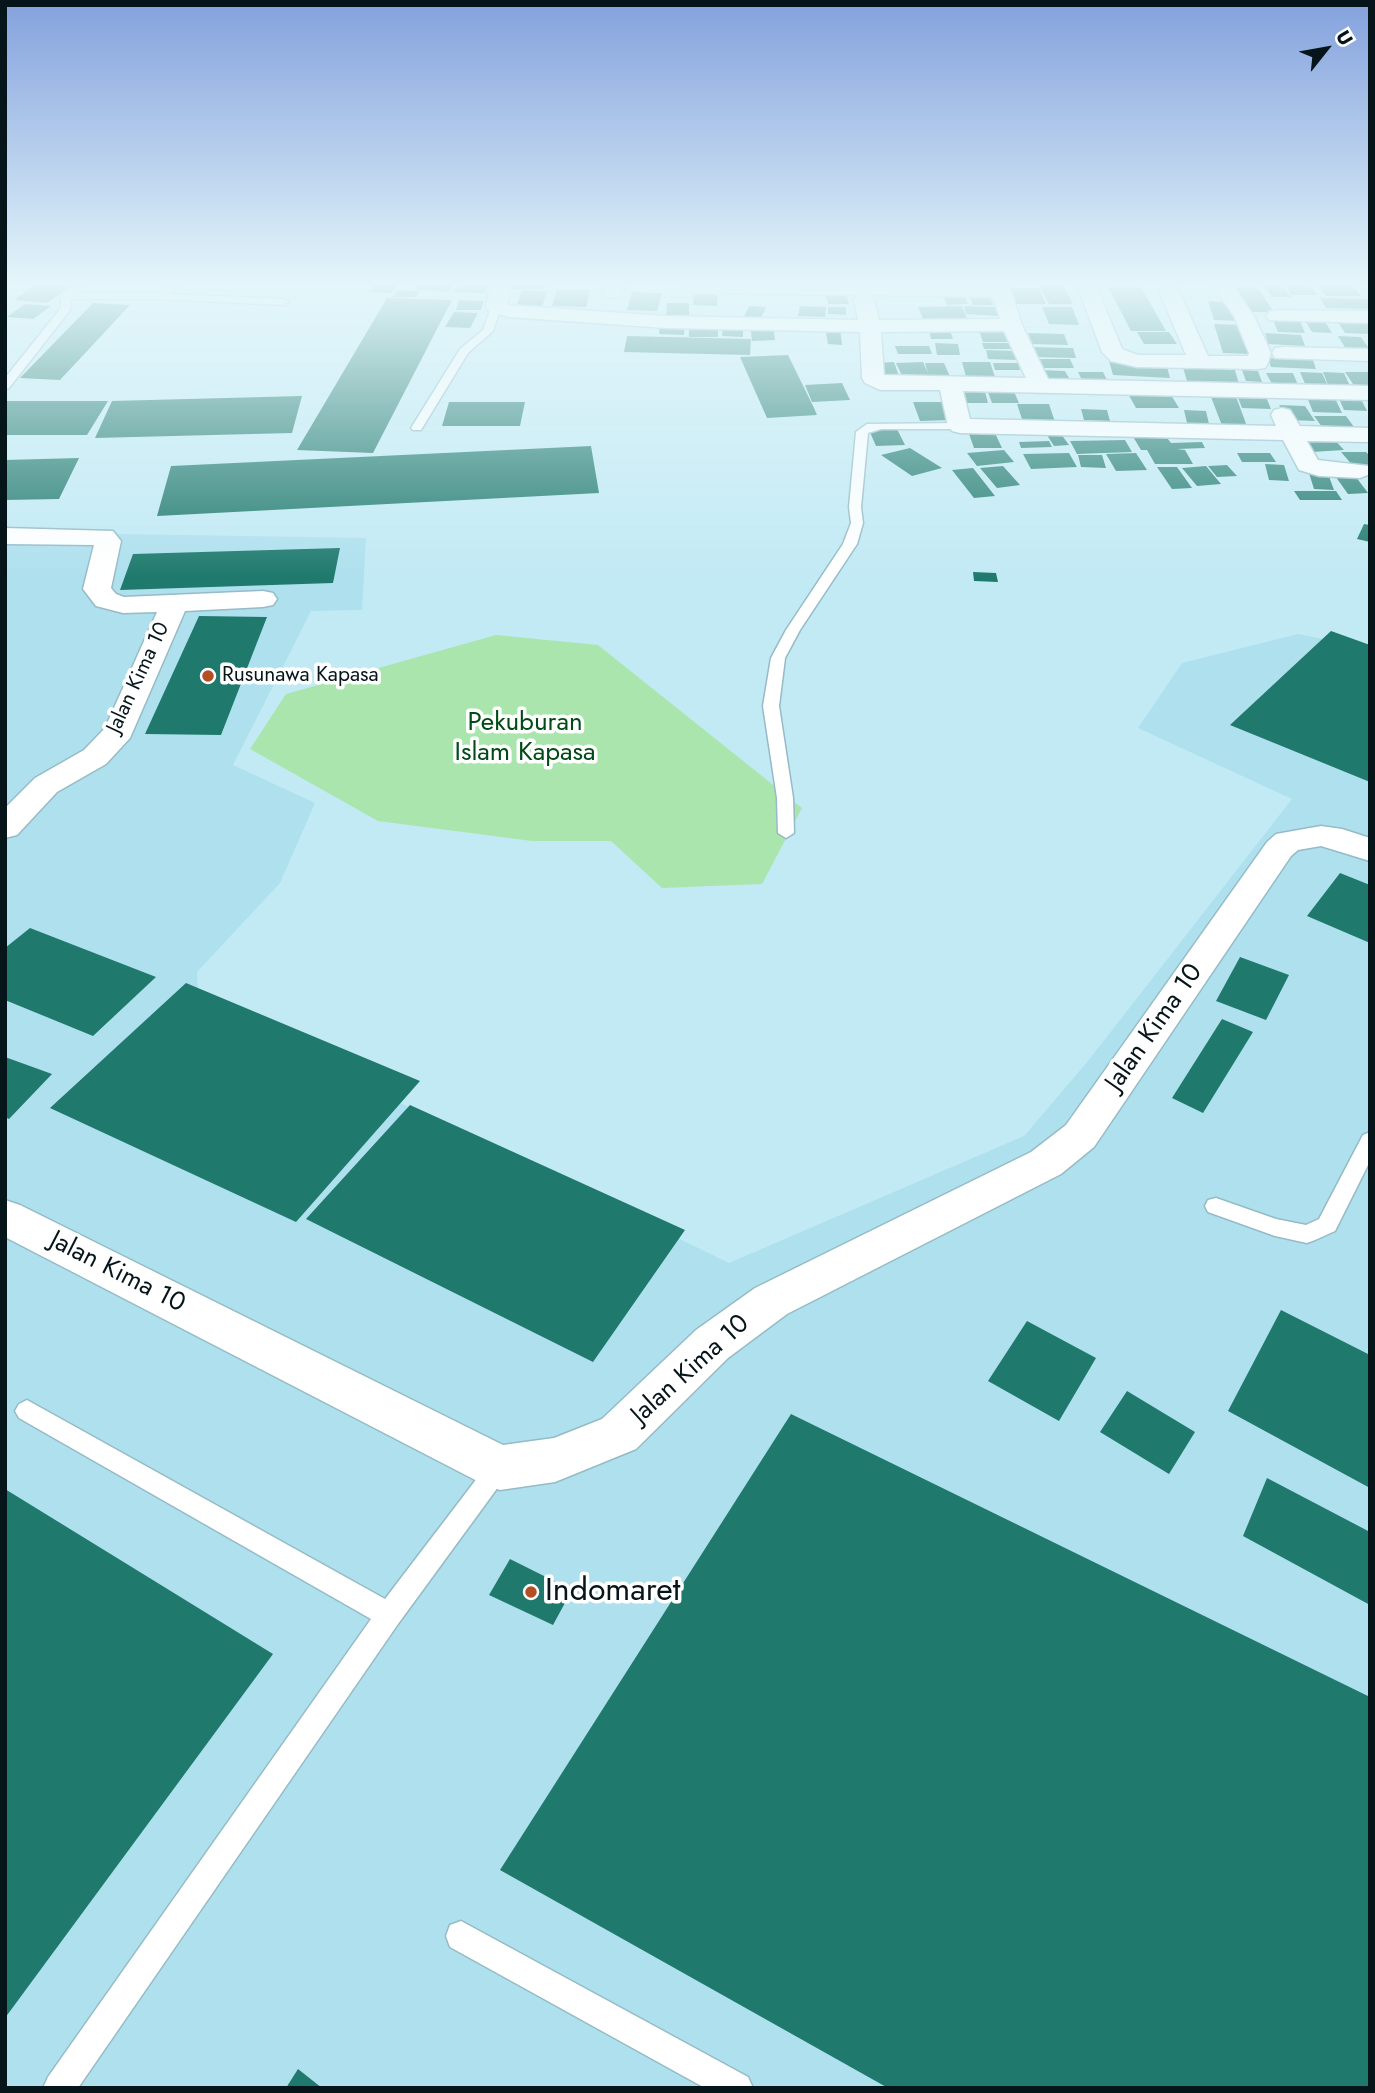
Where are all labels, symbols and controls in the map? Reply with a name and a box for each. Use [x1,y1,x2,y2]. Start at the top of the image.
north arrow [1291,14,1361,84]
text: U [1329,25,1359,51]
street label: Jalan Kima 10 [102,618,176,738]
place label: Rusunawa Kapasa [222,663,379,689]
marker: Rusunawa Kapasa [200,668,216,684]
park label: Pekuburan Islam Kapasa [455,708,595,770]
street label: Jalan Kima 10 [1100,958,1210,1098]
street label: Jalan Kima 10 [44,1226,190,1320]
street label: Jalan Kima 10 [626,1309,756,1431]
place label: Indomaret [545,1573,680,1611]
marker: Indomaret [523,1584,539,1600]

